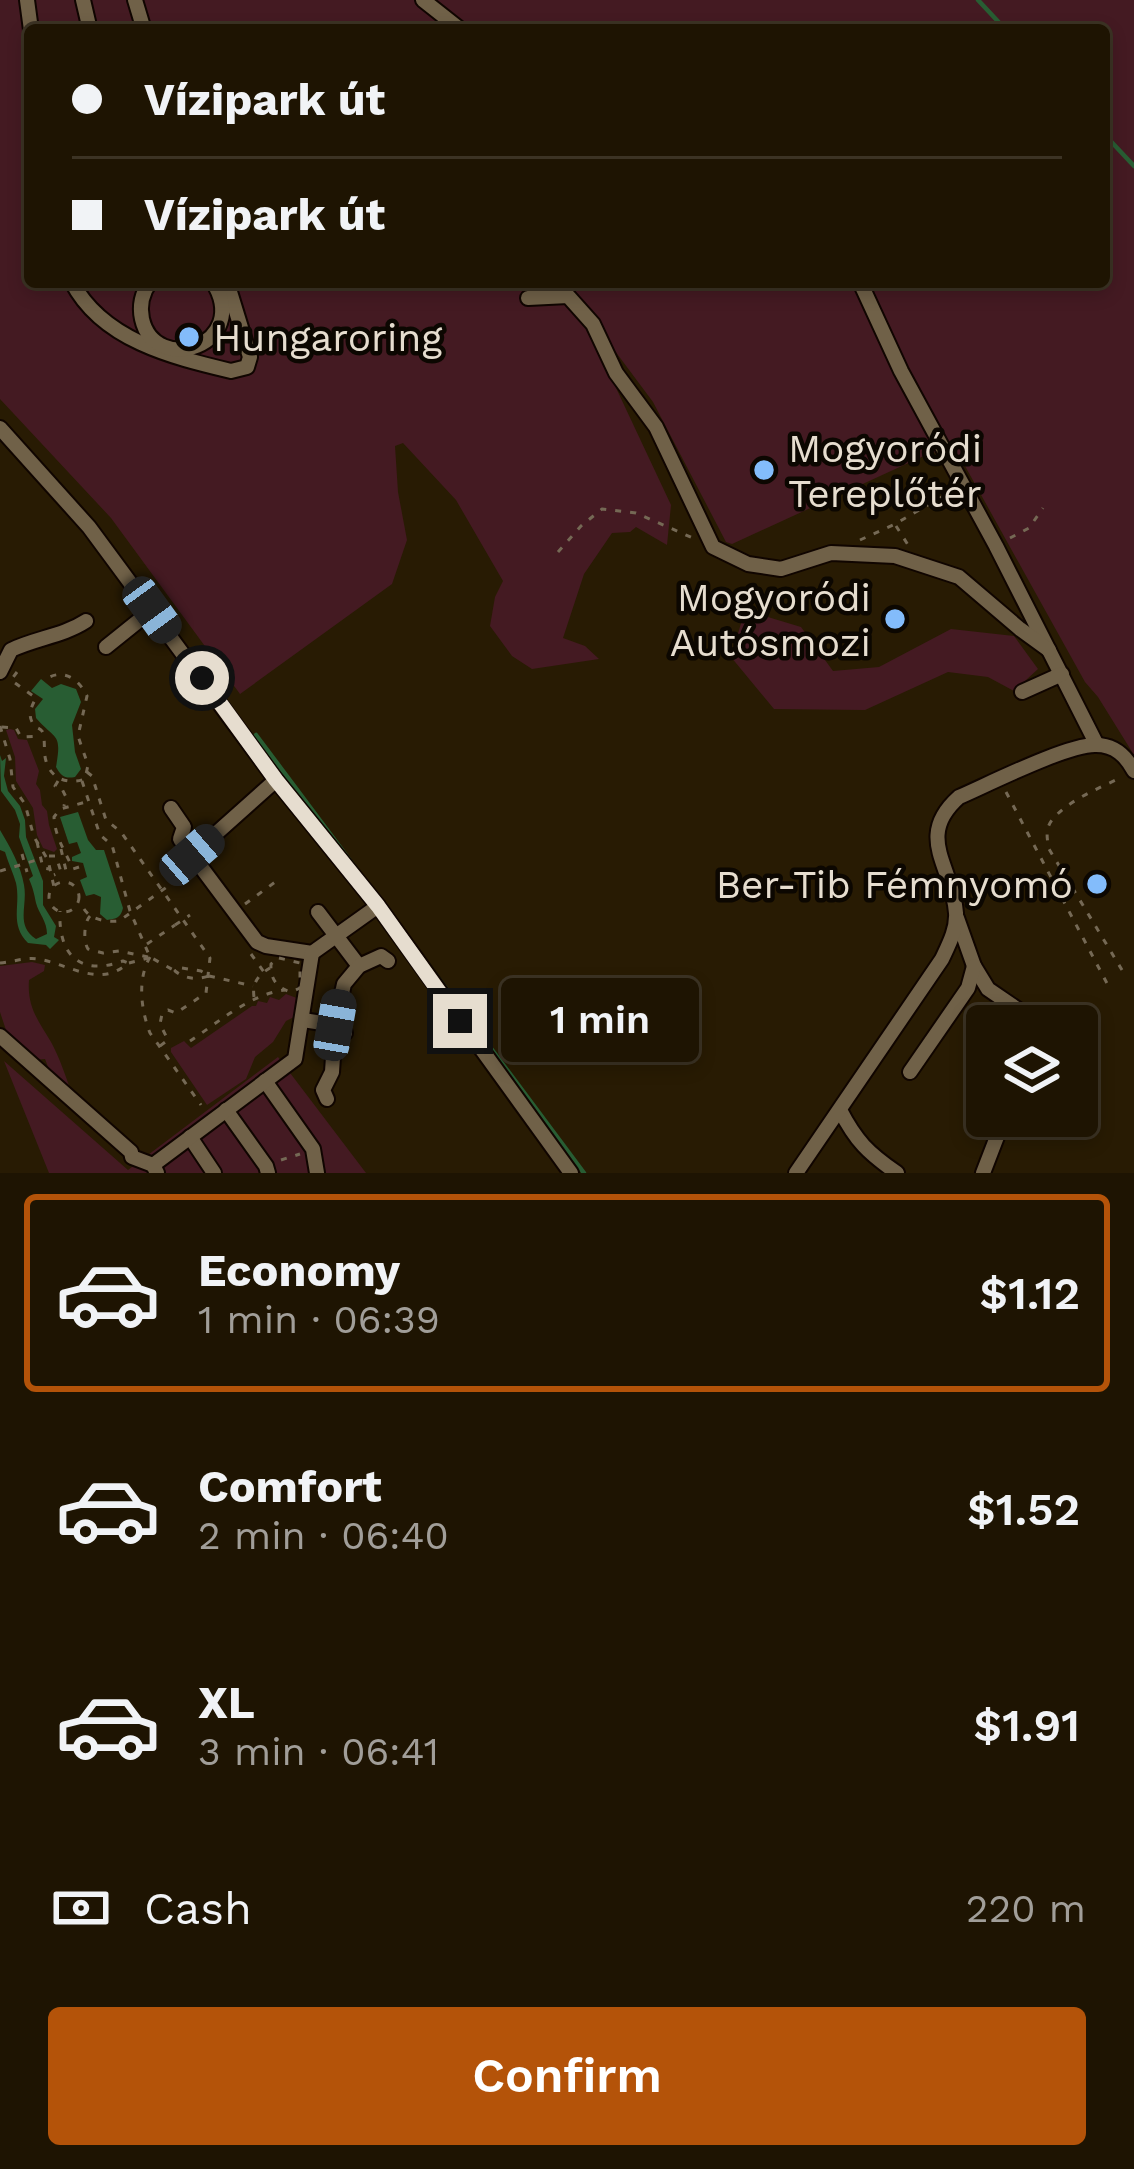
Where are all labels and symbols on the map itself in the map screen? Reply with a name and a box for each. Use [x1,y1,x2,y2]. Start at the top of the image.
place label: Hungaroring [213,315,442,360]
marker: Hungaroring [176,324,202,350]
place label: Mogyoródi Tereplőtér [788,426,982,516]
marker: Mogyoródi Tereplőtér [751,457,777,483]
car [116,570,188,650]
place label: Mogyoródi Autósmozi [670,575,871,665]
marker: Mogyoródi Autósmozi [882,606,908,632]
route start [175,651,229,705]
car [153,818,231,892]
place label: Ber-Tib Fémnyomó [716,862,1073,907]
marker: Ber-Tib Fémnyomó [1084,871,1110,897]
callout: 1 min [502,979,700,1063]
car [311,986,359,1064]
route end [433,994,487,1048]

